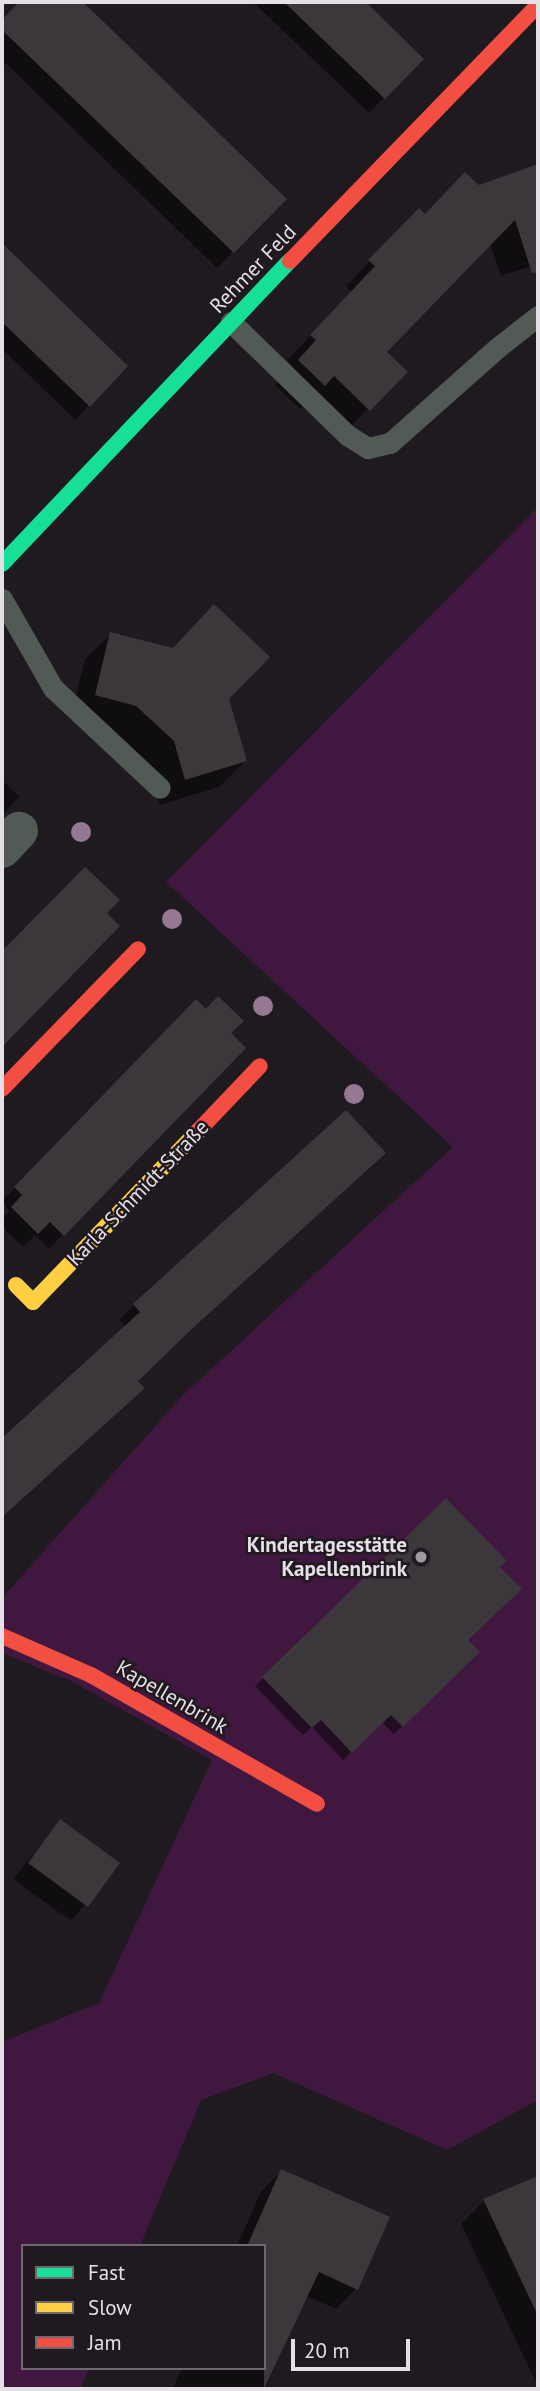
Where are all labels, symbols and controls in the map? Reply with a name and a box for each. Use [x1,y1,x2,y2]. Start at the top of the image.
street label: Rehmer Feld [205,220,301,318]
street label: Karla-Schmidt-Straße [62,1115,214,1271]
place label: Kindertagesstätte Kapellenbrink [247,1532,407,1582]
marker: Kindertagesstätte Kapellenbrink [413,1549,429,1565]
street label: Kapellenbrink [112,1655,232,1739]
legend [21,2244,266,2370]
text: Fast [88,2259,125,2286]
text: Slow [88,2294,132,2321]
scale bar [295,2324,414,2368]
text: Jam [88,2329,122,2356]
text: 20 m [304,2337,350,2364]

